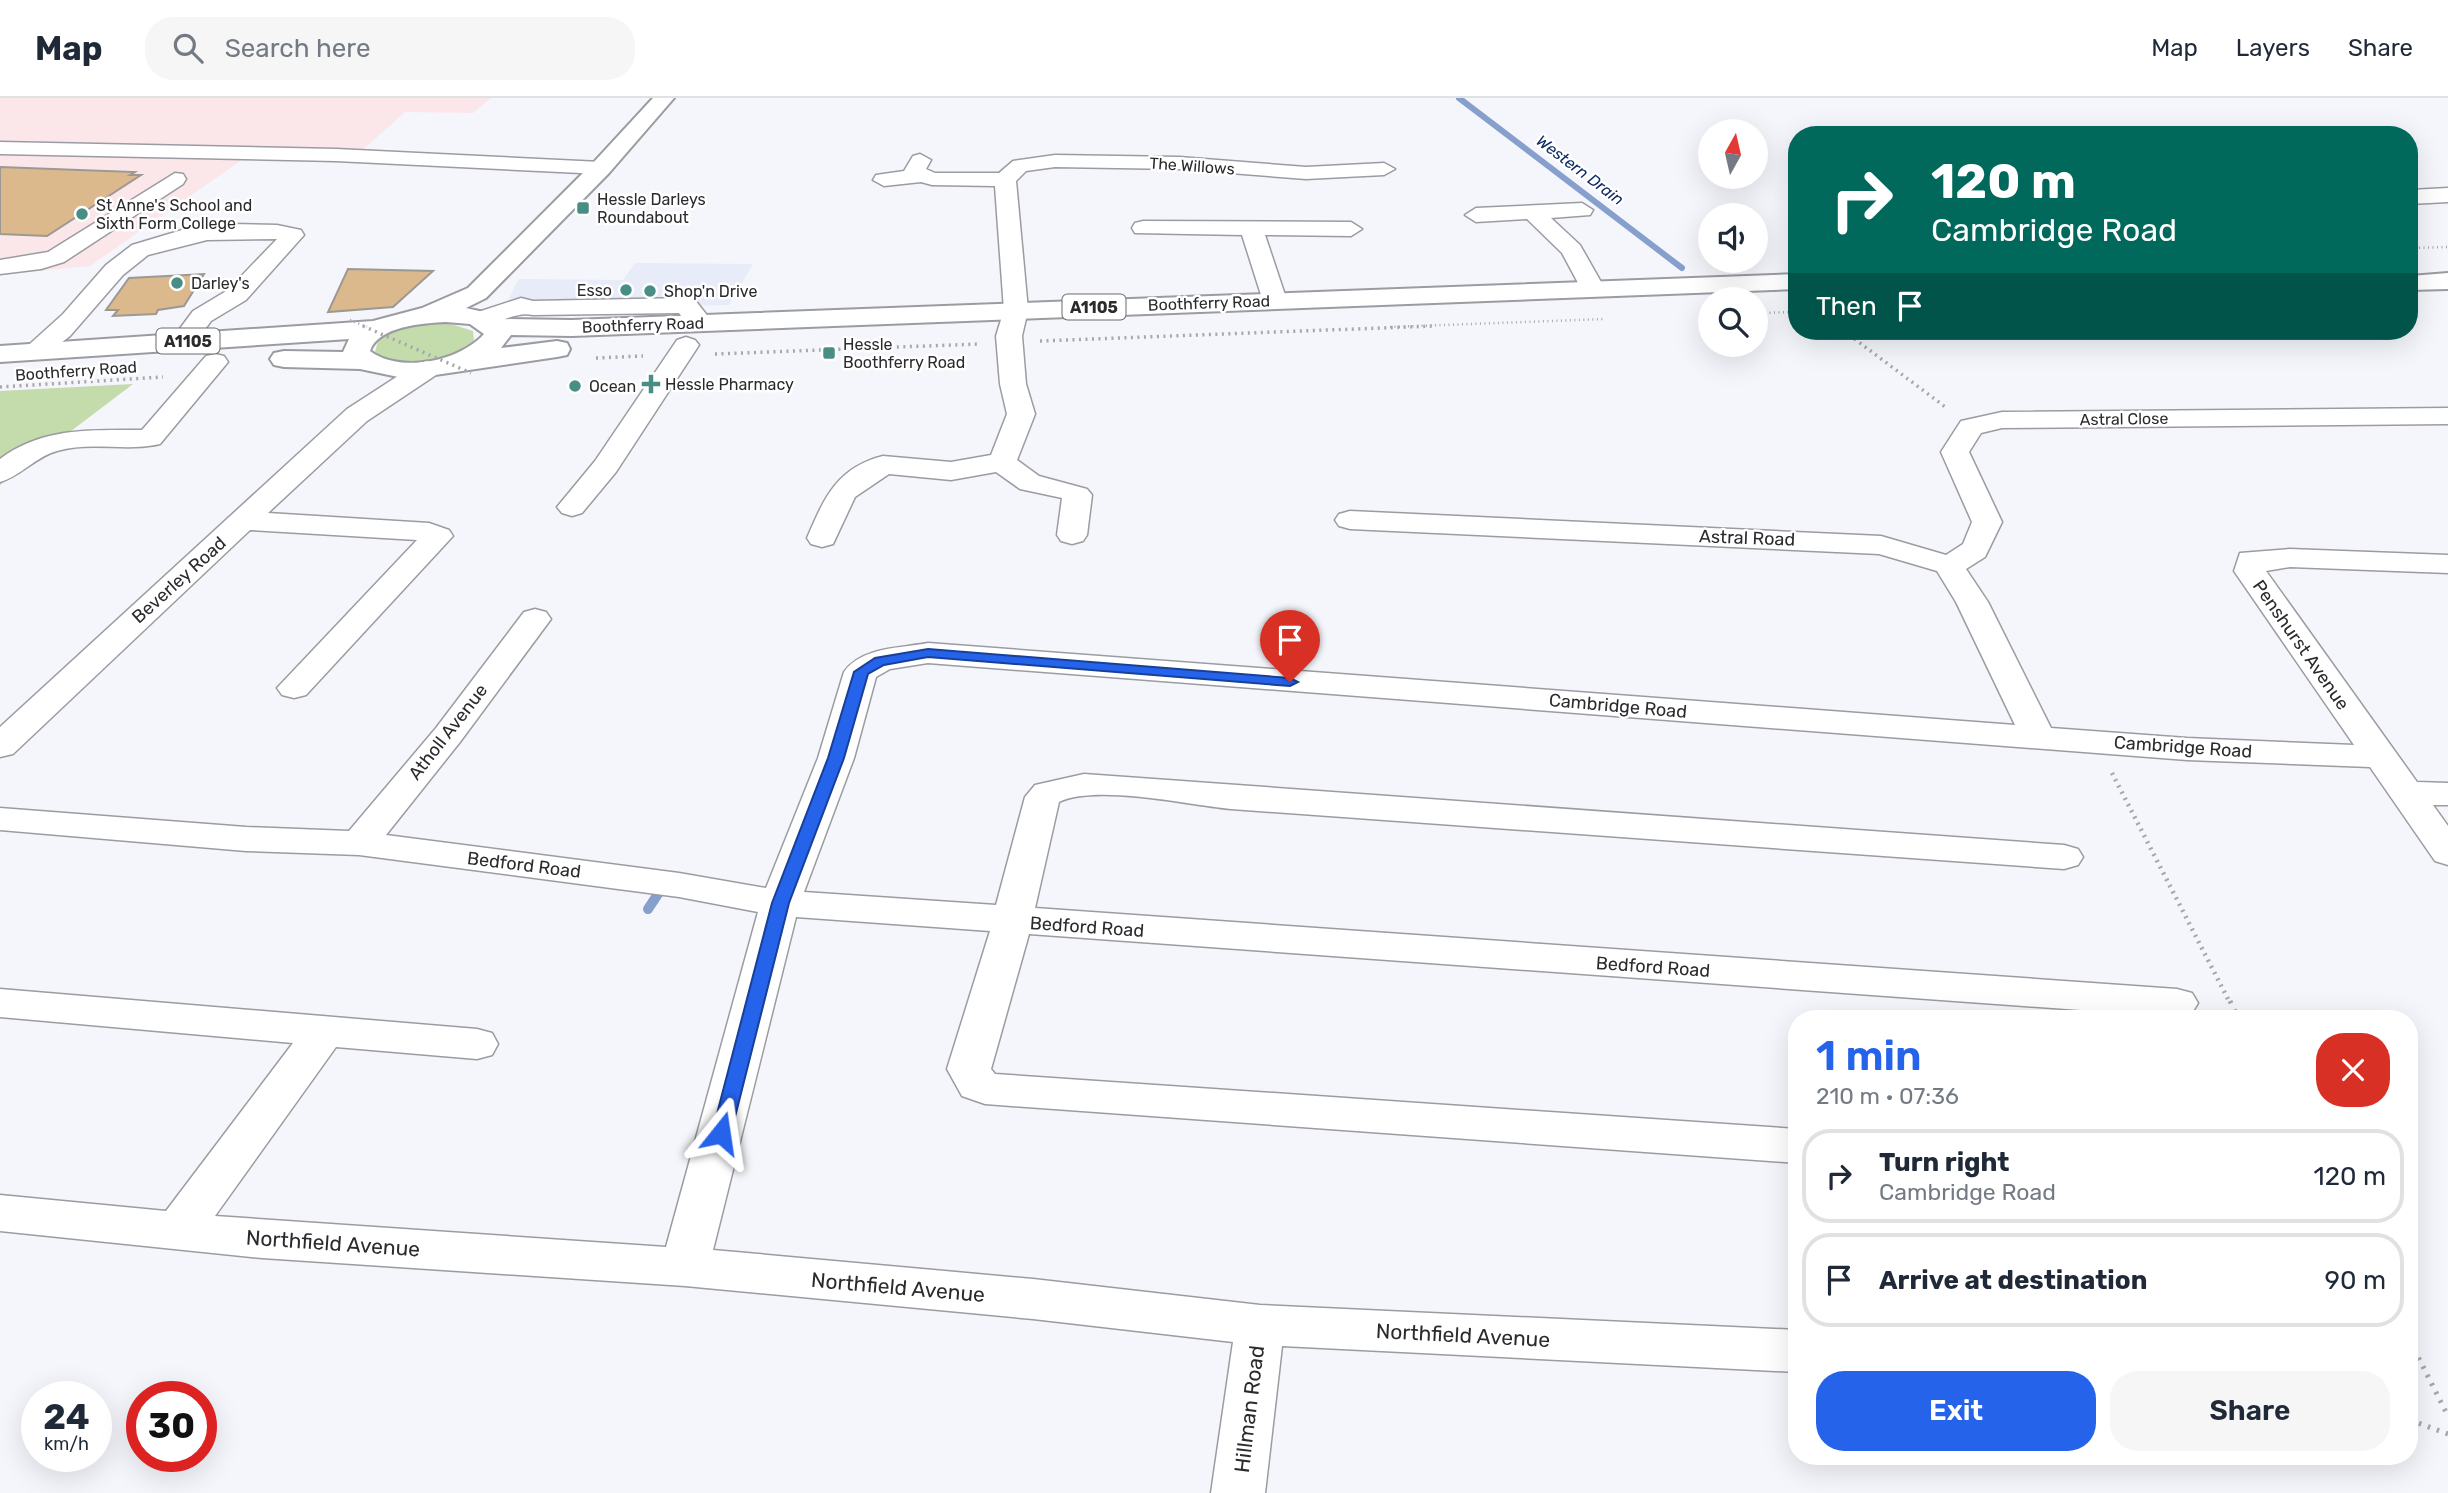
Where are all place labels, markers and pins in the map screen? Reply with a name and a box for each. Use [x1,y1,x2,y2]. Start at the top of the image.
place label: Hessle Darleys Roundabout [597,190,706,227]
place label: St Anne's School and Sixth Form College [96,196,252,233]
marker: Hessle Darleys Roundabout [575,200,591,216]
marker: St Anne's School and Sixth Form College [74,206,90,222]
place label: Darley's [191,274,250,293]
marker: Darley's [169,275,185,291]
place label: Esso [577,281,612,300]
marker: Esso [618,282,634,298]
place label: Shop'n Drive [664,282,757,301]
marker: Shop'n Drive [642,283,658,299]
place label: Hessle Boothferry Road [843,335,965,372]
marker: Hessle Boothferry Road [821,345,837,361]
place label: Hessle Pharmacy [665,375,794,394]
marker: Hessle Pharmacy [643,376,659,392]
place label: Ocean [589,377,636,396]
marker: Ocean [567,378,583,394]
pin [1260,610,1320,682]

